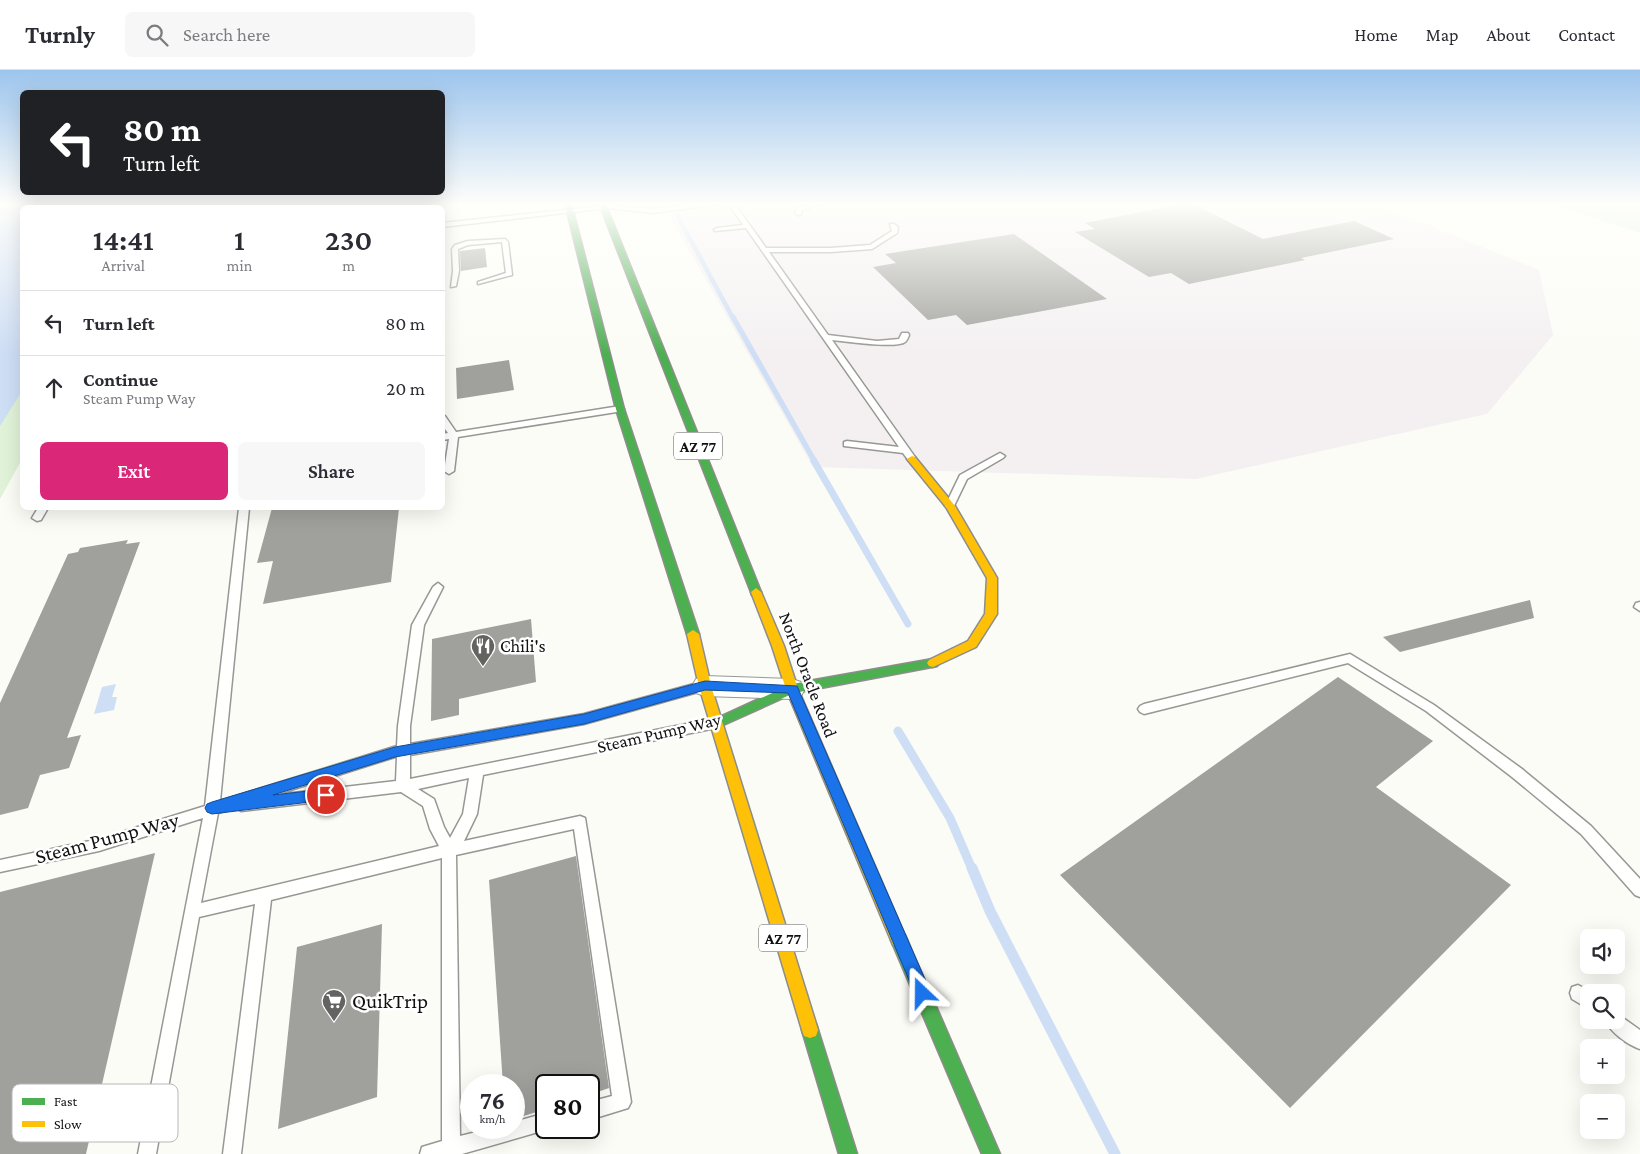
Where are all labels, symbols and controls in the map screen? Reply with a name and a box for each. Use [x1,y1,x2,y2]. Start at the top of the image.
search box [125,12,475,57]
text: Turnly [25,21,95,48]
icon: search [143,21,171,49]
text: Search here [183,24,270,45]
text: Home [1355,25,1398,45]
text: Map [1426,25,1458,45]
text: About [1486,25,1530,45]
text: Contact [1558,25,1615,45]
icon: left [40,110,105,175]
text: 80 m [123,110,201,149]
text: Turn left [123,151,200,176]
text: 14:41 [93,223,154,256]
text: 1 [234,223,245,256]
text: 230 [325,223,372,256]
text: Arrival [102,257,145,274]
text: min [227,257,252,274]
text: m [342,257,355,274]
icon: left [40,309,68,337]
text: Turn left [83,313,155,334]
text: 80 m [385,313,425,334]
text: Continue [83,369,158,390]
icon: ahead [40,374,68,402]
text: 20 m [386,378,425,399]
text: Steam Pump Way [83,390,195,407]
road number: AZ 77 [674,432,722,460]
button: Exit [40,442,228,500]
button: Share [238,442,425,500]
street label: North Oracle Road [775,610,841,741]
restaurant icon: Chili's [470,633,496,667]
place label: Chili's [500,636,546,656]
street label: Steam Pump Way [595,709,724,757]
pin [305,774,347,816]
icon: arrive [312,781,340,809]
street label: Steam Pump Way [33,807,182,869]
road number: AZ 77 [759,924,807,951]
map controls [1580,929,1625,1139]
button: sound [1580,929,1625,974]
position arrow [895,966,947,1018]
button: search [1580,984,1625,1029]
supermarket icon: QuikTrip [321,988,347,1022]
place label: QuikTrip [352,989,428,1013]
button: + [1580,1039,1625,1084]
speed limit sign: 80 [535,1074,600,1139]
legend [12,1084,178,1142]
text: 76 [480,1087,505,1114]
text: Fast [54,1093,78,1109]
button: − [1580,1094,1625,1139]
text: km/h [480,1112,505,1126]
text: Slow [54,1116,82,1132]

